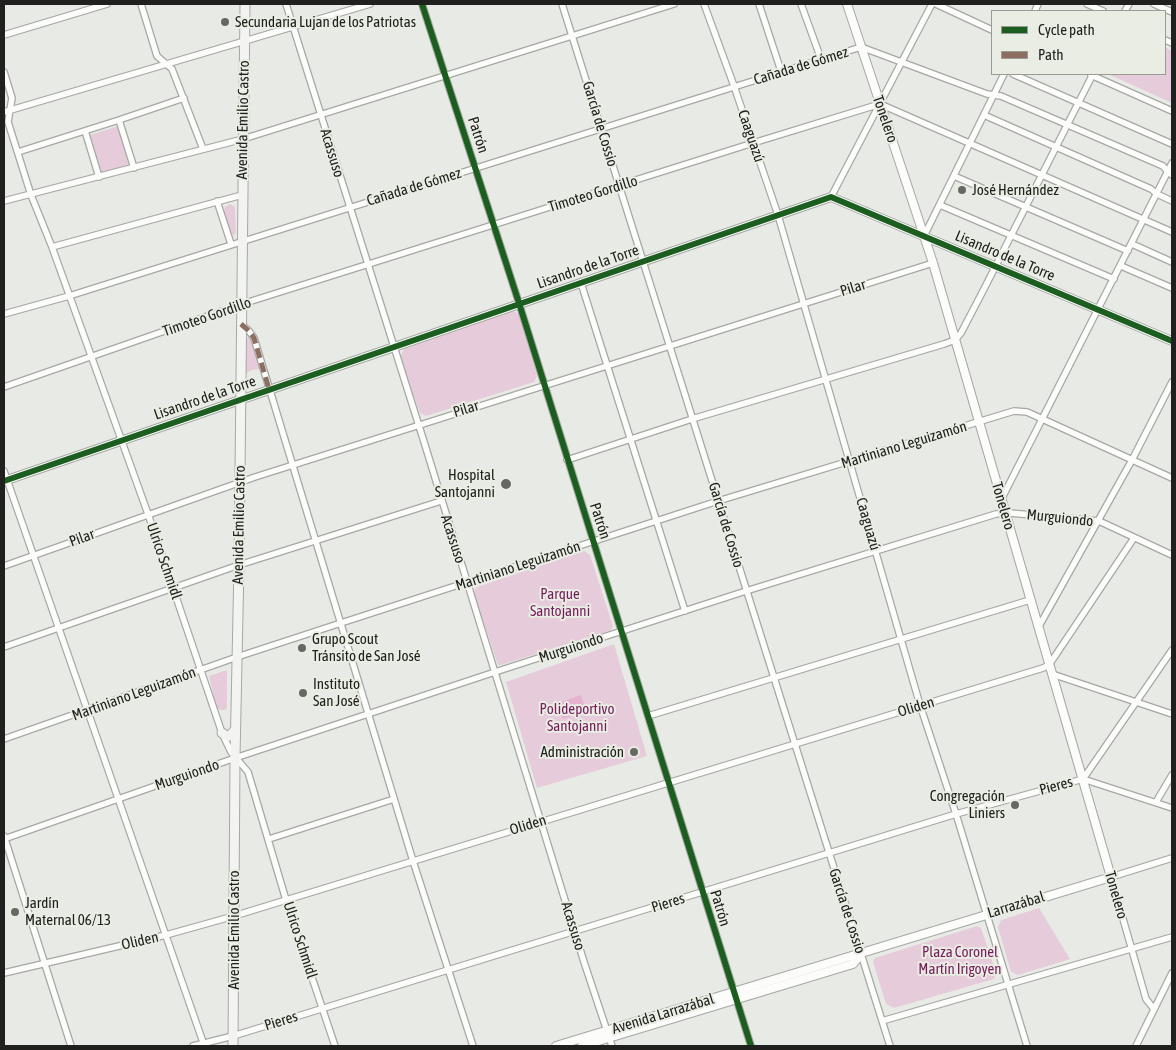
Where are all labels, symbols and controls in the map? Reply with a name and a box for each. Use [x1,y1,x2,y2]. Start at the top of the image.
legend [991,10,1166,75]
place label: Secundaria Lujan de los Patriotas [235,13,416,31]
marker: Secundaria Lujan de los Patriotas [219,16,231,28]
text: Cycle path [1038,21,1095,38]
street label: Cañada de Gómez [751,43,851,89]
text: Path [1038,46,1064,63]
street label: Avenida Emilio Castro [233,60,253,180]
street label: García de Cossio [578,79,622,169]
street label: Tonelero [869,93,901,145]
street label: Caaguazú [734,108,768,164]
street label: Patrón [464,115,492,155]
street label: Acassuso [316,126,348,180]
street label: Cañada de Gómez [364,164,464,210]
street label: Timoteo Gordillo [546,172,640,216]
place label: José Hernández [972,181,1059,199]
marker: José Hernández [956,184,968,196]
street label: Lisandro de la Torre [952,227,1058,285]
street label: Lisandro de la Torre [535,241,641,293]
street label: Pilar [838,276,868,300]
street label: Timoteo Gordillo [160,293,254,341]
street label: Lisandro de la Torre [152,372,258,424]
street label: Pilar [451,397,481,421]
street label: Martiniano Leguizamón [839,417,969,473]
street label: Avenida Emilio Castro [229,465,249,585]
place label: Hospital Santojanni [435,466,495,501]
marker: Hospital Santojanni [499,477,513,491]
street label: García de Cossio [704,480,748,570]
street label: Tonelero [988,480,1018,532]
street label: Caaguazú [852,496,884,552]
street label: Patrón [586,501,614,541]
street label: Murguiondo [1026,506,1094,530]
street label: Acassuso [437,512,469,566]
street label: Ulrico Schmidl [142,520,186,602]
street label: Pilar [67,525,97,551]
street label: Martiniano Leguizamón [453,537,583,595]
park label: Parque Santojanni [530,585,590,620]
street label: Murguiondo [536,629,606,667]
place label: Grupo Scout Tránsito de San José [312,630,421,665]
marker: Grupo Scout Tránsito de San José [296,642,308,654]
street label: Martiniano Leguizamón [70,663,198,725]
place label: Instituto San José [313,675,360,710]
marker: Instituto San José [297,687,309,699]
street label: Oliden [895,693,937,721]
park label: Polideportivo Santojanni [540,700,614,735]
place label: Administración [541,743,624,761]
marker: Administración [628,746,640,758]
street label: Murguiondo [152,756,222,794]
street label: Pieres [1037,773,1075,799]
place label: Congregación Liniers [930,787,1005,822]
marker: Congregación Liniers [1009,799,1021,811]
street label: Oliden [507,811,549,839]
street label: García de Cossio [825,866,869,956]
street label: Tonelero [1101,869,1131,921]
street label: Avenida Emilio Castro [225,870,243,990]
street label: Patrón [706,888,734,928]
street label: Larrazábal [985,888,1047,922]
street label: Pieres [649,889,687,917]
place label: Jardín Maternal 06/13 [25,894,111,929]
street label: Ulrico Schmidl [279,899,321,981]
street label: Acassuso [557,899,589,953]
marker: Jardín Maternal 06/13 [9,906,21,918]
street label: Oliden [120,928,160,954]
park label: Plaza Coronel Martín Irigoyen [918,943,1002,978]
street label: Avenida Larrazábal [610,990,716,1038]
street label: Pieres [262,1007,300,1035]

